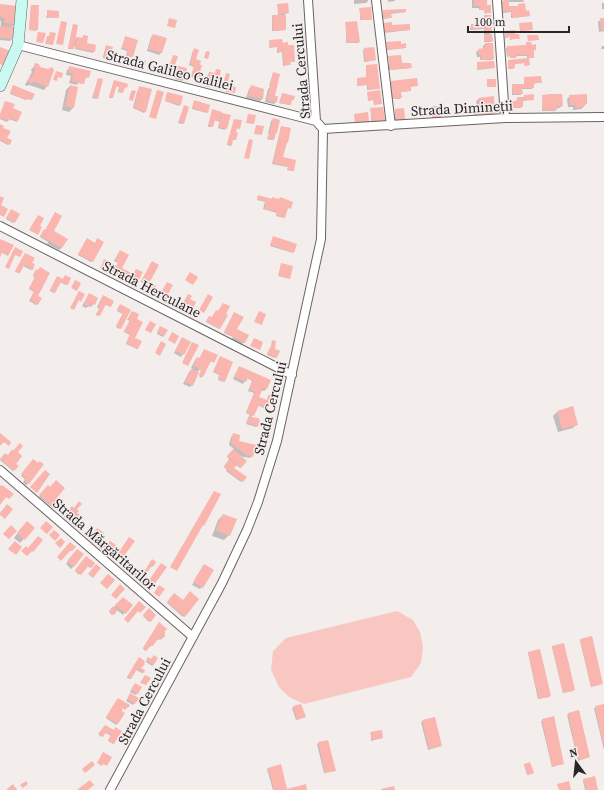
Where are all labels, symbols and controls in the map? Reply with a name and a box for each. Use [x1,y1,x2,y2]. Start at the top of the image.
scale bar [468,8,569,34]
text: 100 m [474,14,506,30]
street label: Strada Cercului [287,22,315,120]
street label: Strada Galileo Galilei [104,45,236,95]
street label: Strada Dimineții [411,95,513,121]
street label: Strada Herculane [99,256,205,322]
street label: Strada Cercului [249,359,291,457]
street label: Strada Mărgăritarilor [49,493,161,595]
street label: Strada Cercului [113,654,175,748]
north arrow [556,742,596,782]
text: N [568,745,579,761]

